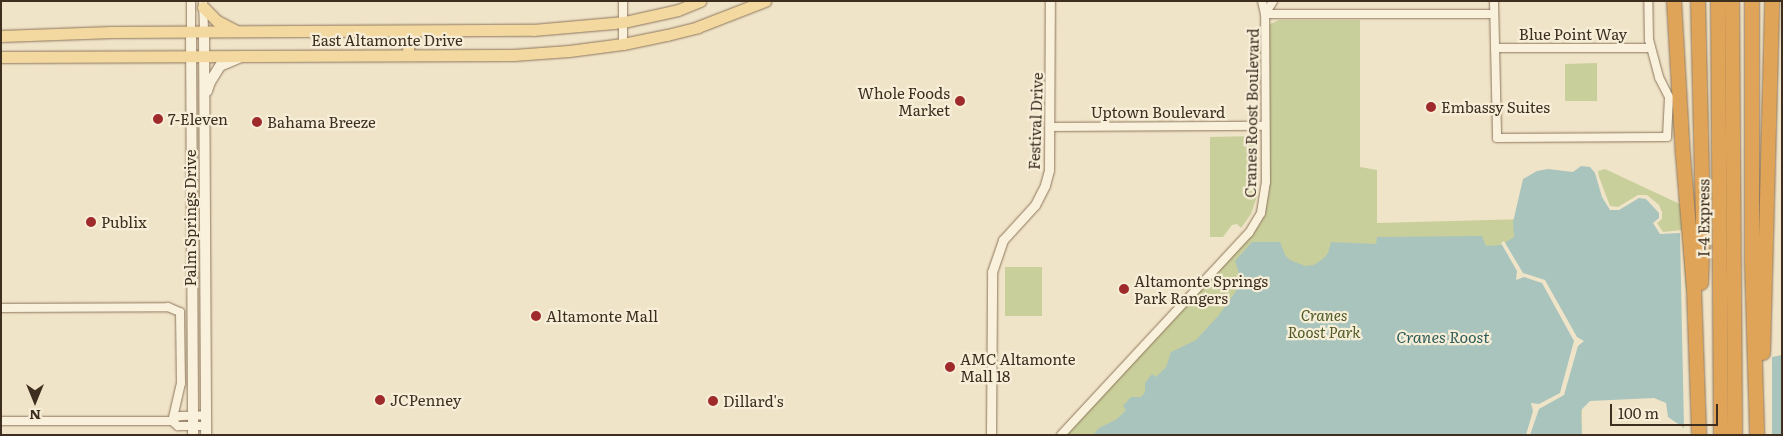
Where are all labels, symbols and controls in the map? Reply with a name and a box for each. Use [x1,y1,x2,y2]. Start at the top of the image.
street label: Blue Point Way [1519,25,1627,43]
street label: Cranes Roost Boulevard [1241,28,1261,198]
street label: East Altamonte Drive [311,31,463,49]
street label: Festival Drive [1024,72,1046,170]
place label: Whole Foods Market [857,83,950,118]
marker: Whole Foods Market [954,95,966,107]
place label: Embassy Suites [1441,98,1550,116]
marker: Embassy Suites [1425,101,1437,113]
street label: Uptown Boulevard [1091,103,1225,121]
place label: 7-Eleven [168,110,228,128]
marker: 7-Eleven [152,113,164,125]
place label: Bahama Breeze [267,113,376,131]
marker: Bahama Breeze [251,116,263,128]
street label: Palm Springs Drive [181,150,199,286]
street label: I-4 Express [1694,179,1712,257]
place label: Publix [101,213,147,231]
marker: Publix [85,216,97,228]
place label: Altamonte Springs Park Rangers [1134,271,1268,306]
marker: Altamonte Springs Park Rangers [1118,283,1130,295]
park label: Cranes Roost Park [1288,305,1360,340]
place label: Altamonte Mall [546,307,658,325]
marker: Altamonte Mall [530,310,542,322]
water label: Cranes Roost [1396,326,1490,346]
place label: AMC Altamonte Mall 18 [960,349,1075,384]
marker: AMC Altamonte Mall 18 [944,361,956,373]
north arrow [10,376,60,426]
place label: JCPenney [390,391,461,409]
place label: Dillard's [723,392,783,410]
marker: JCPenney [374,394,386,406]
scale bar [1613,394,1720,426]
marker: Dillard's [707,395,719,407]
text: 100 m [1618,401,1659,424]
text: N [29,406,41,426]

